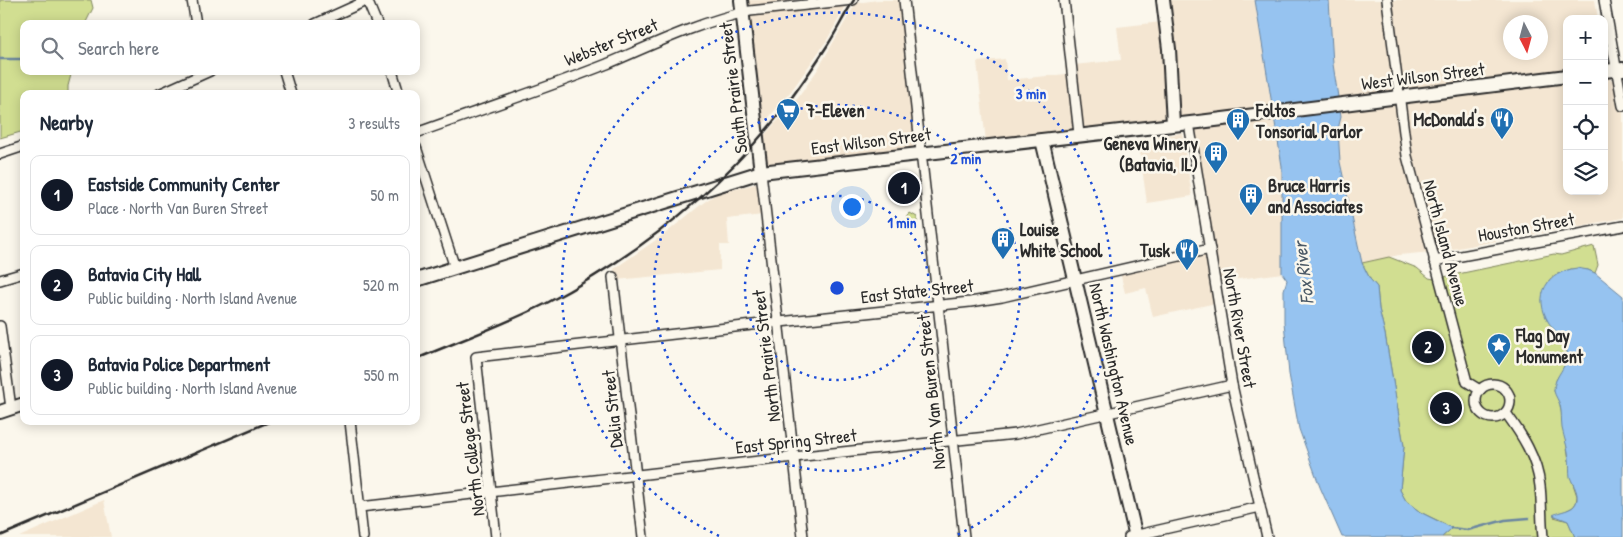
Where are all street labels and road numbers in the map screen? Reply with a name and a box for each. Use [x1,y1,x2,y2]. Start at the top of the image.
street label: Webster Street [560,12,662,72]
street label: South Prairie Street [712,20,753,155]
street label: West Wilson Street [1360,56,1487,96]
street label: East Wilson Street [810,121,933,161]
street label: North Island Avenue [1417,177,1475,309]
street label: Houston Street [1476,206,1577,248]
street label: North River Street [1217,266,1263,391]
street label: East State Street [859,273,975,309]
street label: North Washington Avenue [1083,280,1145,448]
street label: North Prairie Street [745,288,786,423]
street label: North Van Buren Street [910,312,952,471]
street label: Delia Street [595,368,628,449]
street label: North College Street [449,380,491,517]
street label: East Spring Street [734,422,858,460]

